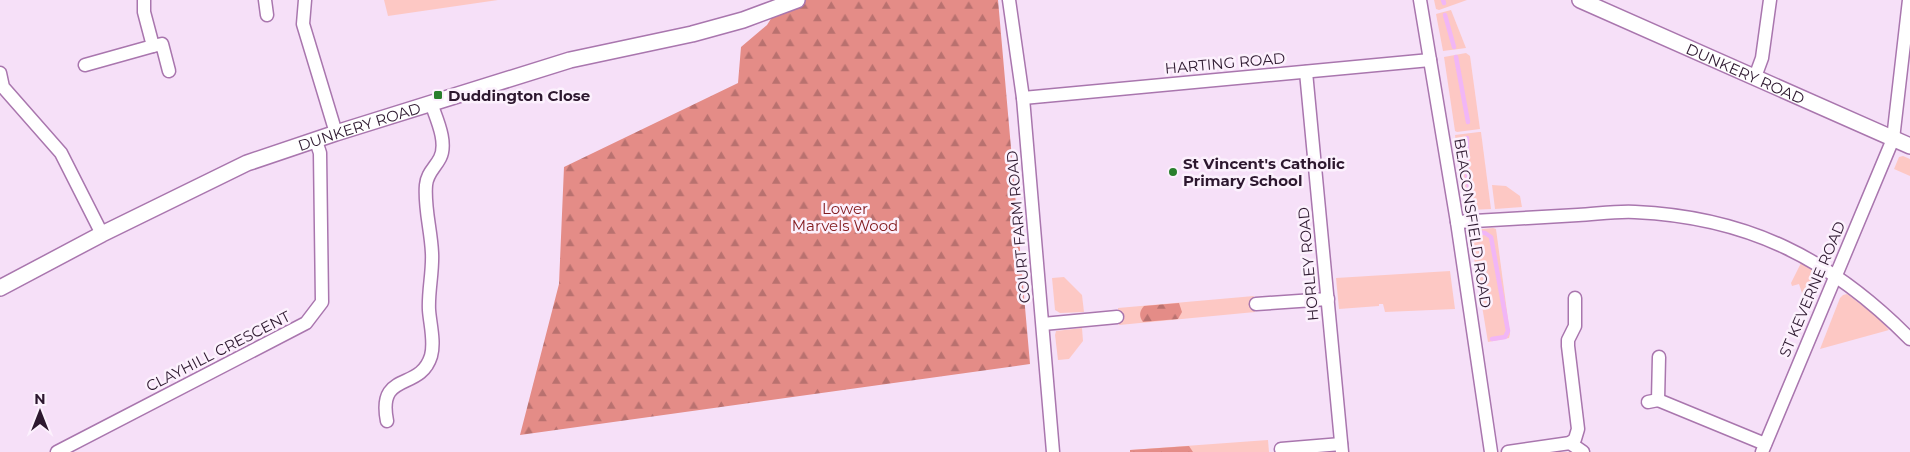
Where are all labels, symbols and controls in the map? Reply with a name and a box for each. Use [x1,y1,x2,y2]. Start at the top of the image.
street label: DUNKERY ROAD [1683,39,1808,108]
street label: HARTING ROAD [1164,48,1286,78]
place label: Duddington Close [448,86,590,105]
marker: Duddington Close [432,89,444,101]
street label: DUNKERY ROAD [295,98,423,155]
street label: BEACONSFIELD ROAD [1450,137,1496,309]
street label: COURT FARM ROAD [1002,150,1034,304]
place label: St Vincent's Catholic Primary School [1183,154,1345,190]
marker: St Vincent's Catholic Primary School [1167,166,1179,178]
park label: Lower Marvels Wood [792,199,898,235]
street label: HORLEY ROAD [1294,206,1322,322]
street label: ST KEVERNE ROAD [1775,218,1849,360]
street label: CLAYHILL CRESCENT [143,306,294,396]
north arrow [15,387,65,437]
text: N [34,390,46,408]

